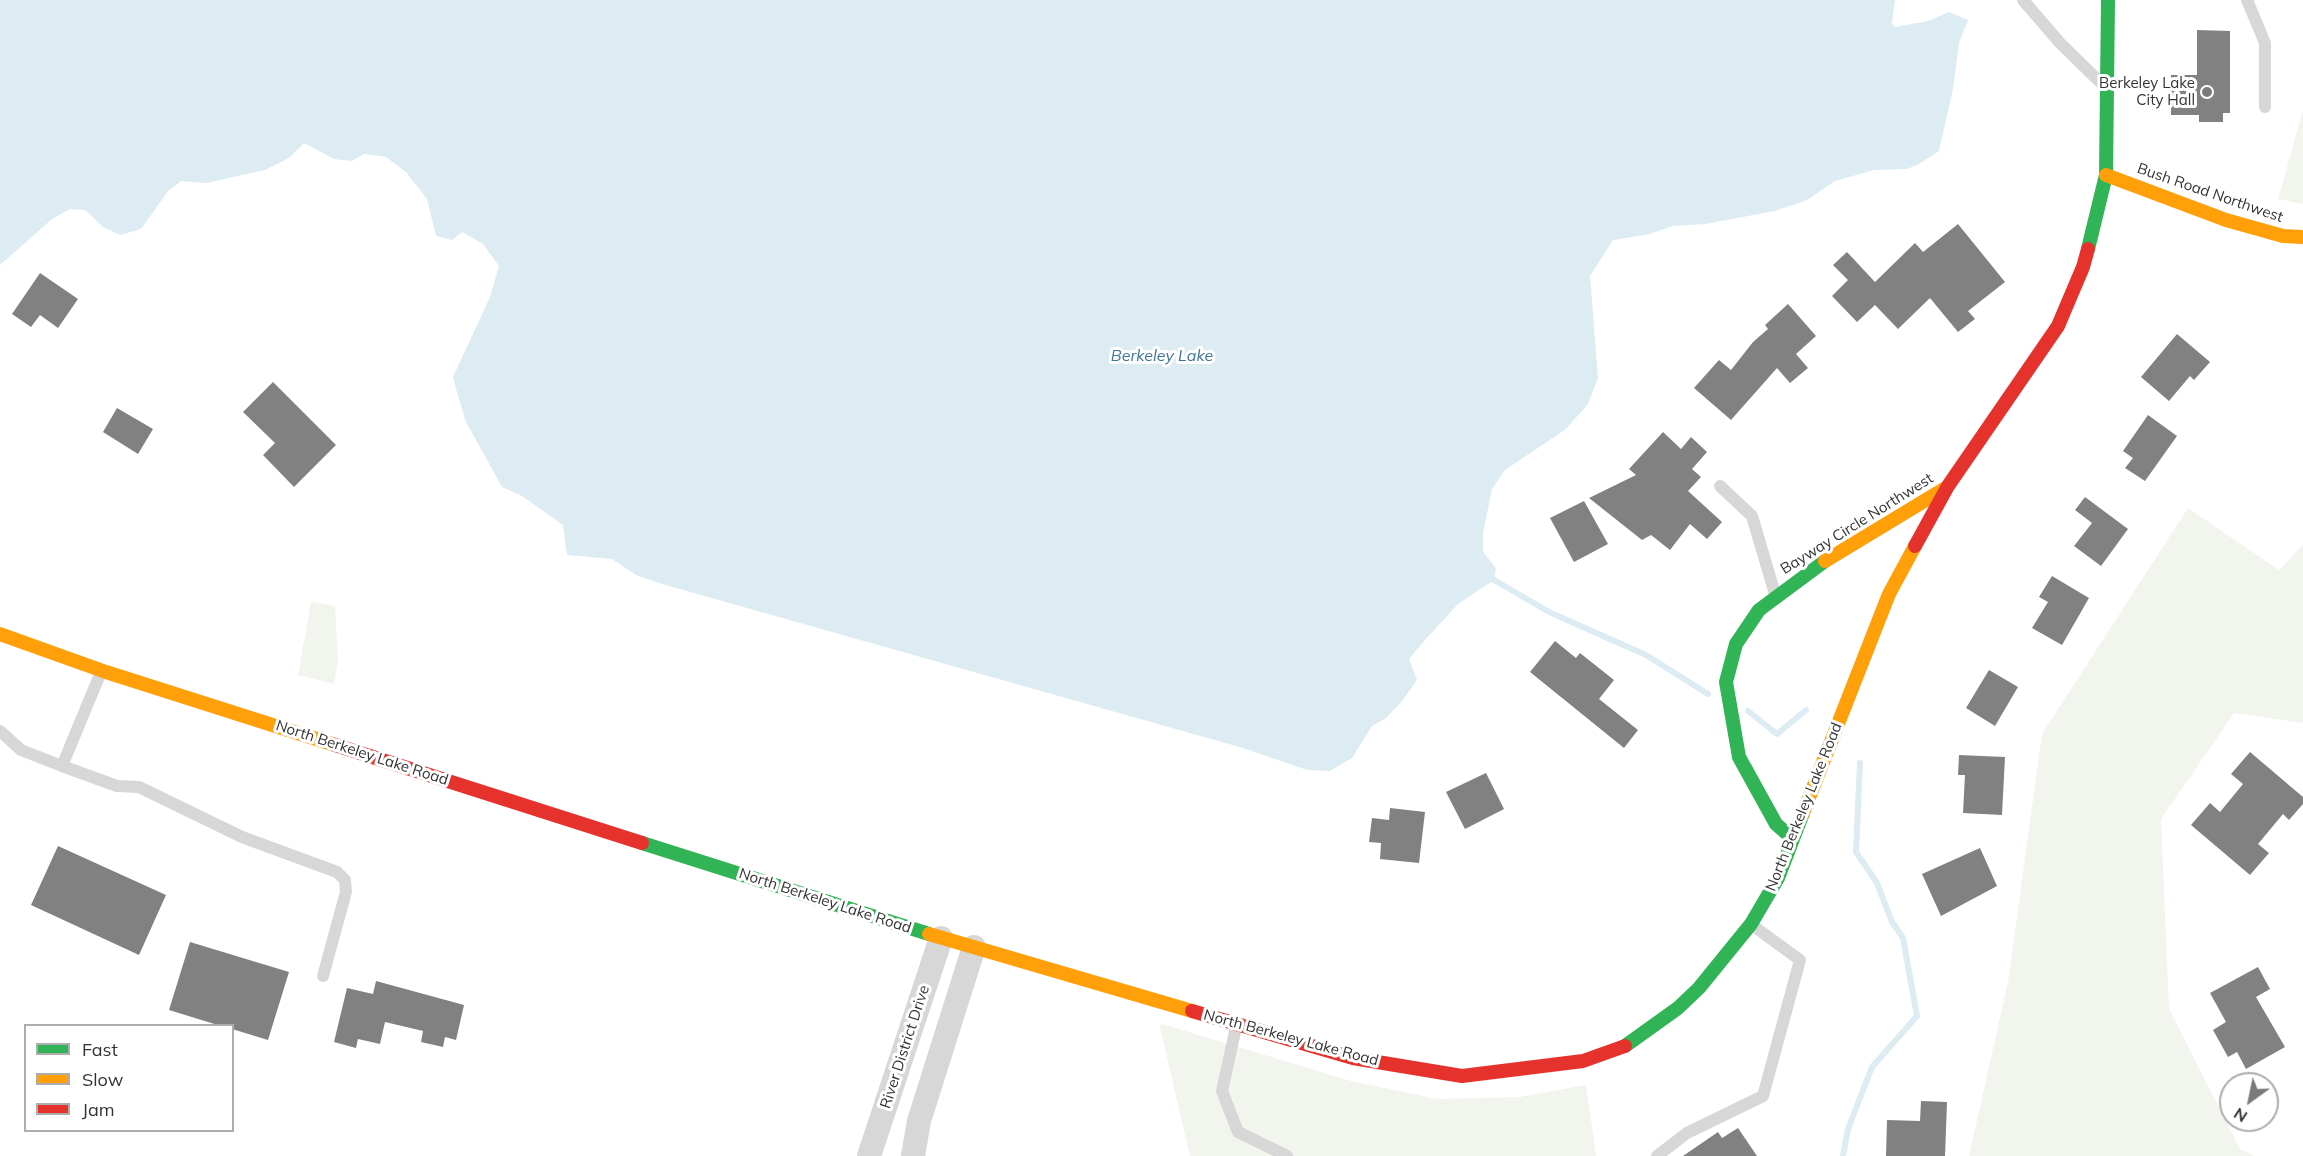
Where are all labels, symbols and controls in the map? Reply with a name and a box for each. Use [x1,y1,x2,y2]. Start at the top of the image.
place label: Berkeley Lake City Hall [2099,74,2195,109]
marker: Berkeley Lake City Hall [2200,85,2214,99]
street label: Bush Road Northwest [2135,160,2285,226]
water label: Berkeley Lake [1111,346,1213,366]
street label: Bayway Circle Northwest [1777,470,1937,578]
street label: North Berkeley Lake Road [274,717,450,789]
street label: North Berkeley Lake Road [1762,720,1846,894]
street label: North Berkeley Lake Road [737,865,913,937]
street label: River District Drive [877,983,933,1111]
street label: North Berkeley Lake Road [1202,1006,1380,1070]
legend [24,1024,234,1132]
text: Fast [82,1038,118,1061]
text: Slow [82,1068,123,1091]
north arrow [2219,1072,2279,1132]
text: Jam [82,1098,115,1121]
text: N [2230,1104,2251,1127]

